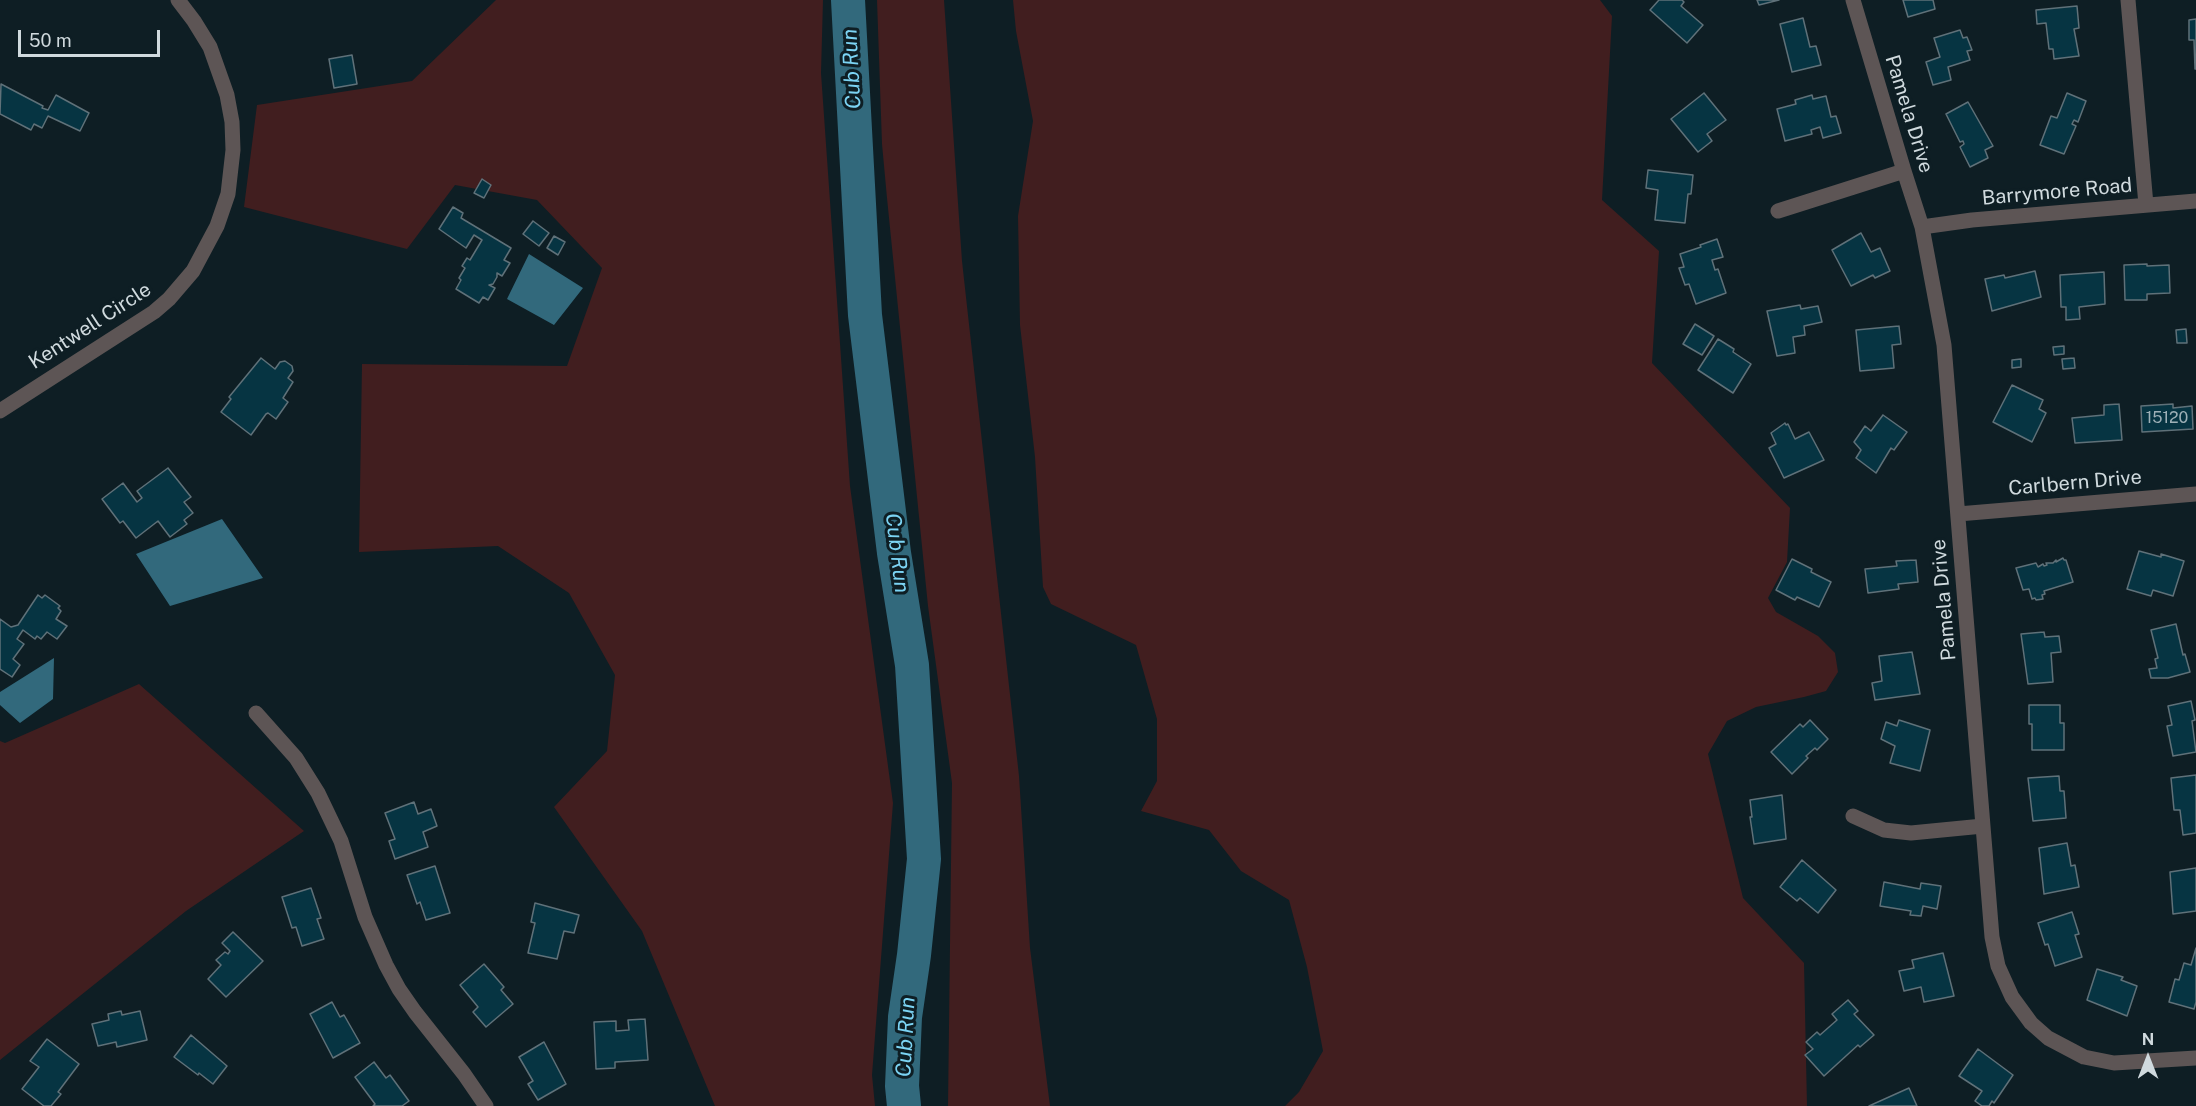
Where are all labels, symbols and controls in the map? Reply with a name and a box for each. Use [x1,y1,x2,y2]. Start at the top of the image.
scale bar [21,18,164,56]
water label: Cub Run [837,28,867,110]
text: 50 m [29,30,72,51]
street label: Pamela Drive [1880,52,1938,176]
street label: Barrymore Road [1981,173,2133,211]
street label: Kentwell Circle [24,278,156,374]
house number: 15120 [2146,408,2188,428]
street label: Carlbern Drive [2007,465,2143,501]
water label: Cub Run [880,512,914,594]
street label: Pamela Drive [1927,538,1961,662]
water label: Cub Run [891,996,921,1078]
north arrow [2118,1028,2178,1088]
text: N [2142,1030,2154,1049]

